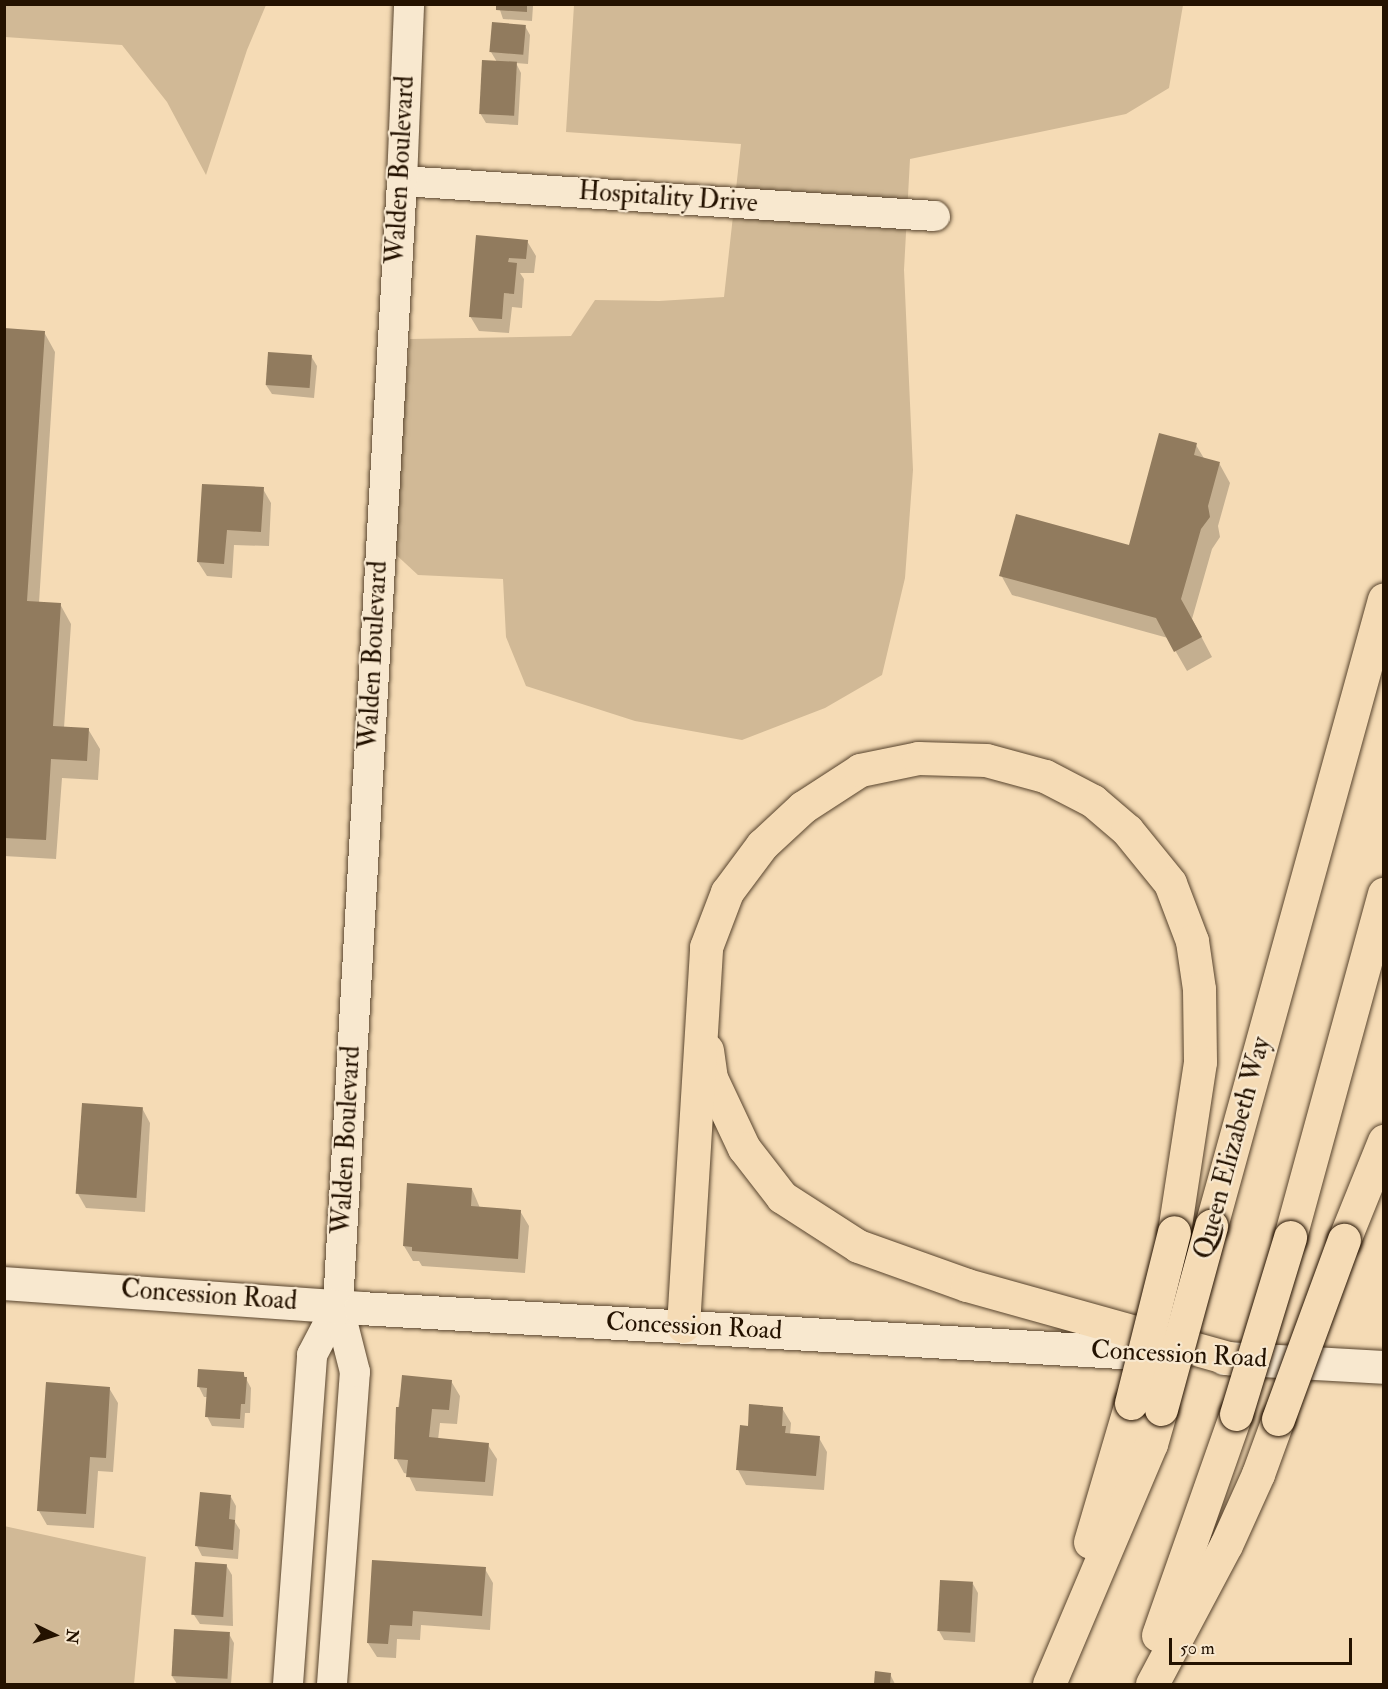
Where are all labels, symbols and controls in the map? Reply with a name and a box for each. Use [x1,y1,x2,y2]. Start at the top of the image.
street label: Walden Boulevard [380,75,422,265]
street label: Hospitality Drive [577,176,759,220]
street label: Walden Boulevard [353,560,395,750]
street label: Queen Elizabeth Way [1188,1033,1278,1263]
street label: Walden Boulevard [326,1045,368,1235]
street label: Concession Road [120,1274,298,1318]
street label: Concession Road [605,1307,783,1347]
street label: Concession Road [1090,1335,1268,1375]
north arrow [24,1605,84,1665]
scale bar [1172,1626,1355,1664]
text: N [61,1629,83,1645]
text: 50 m [1180,1637,1215,1660]

